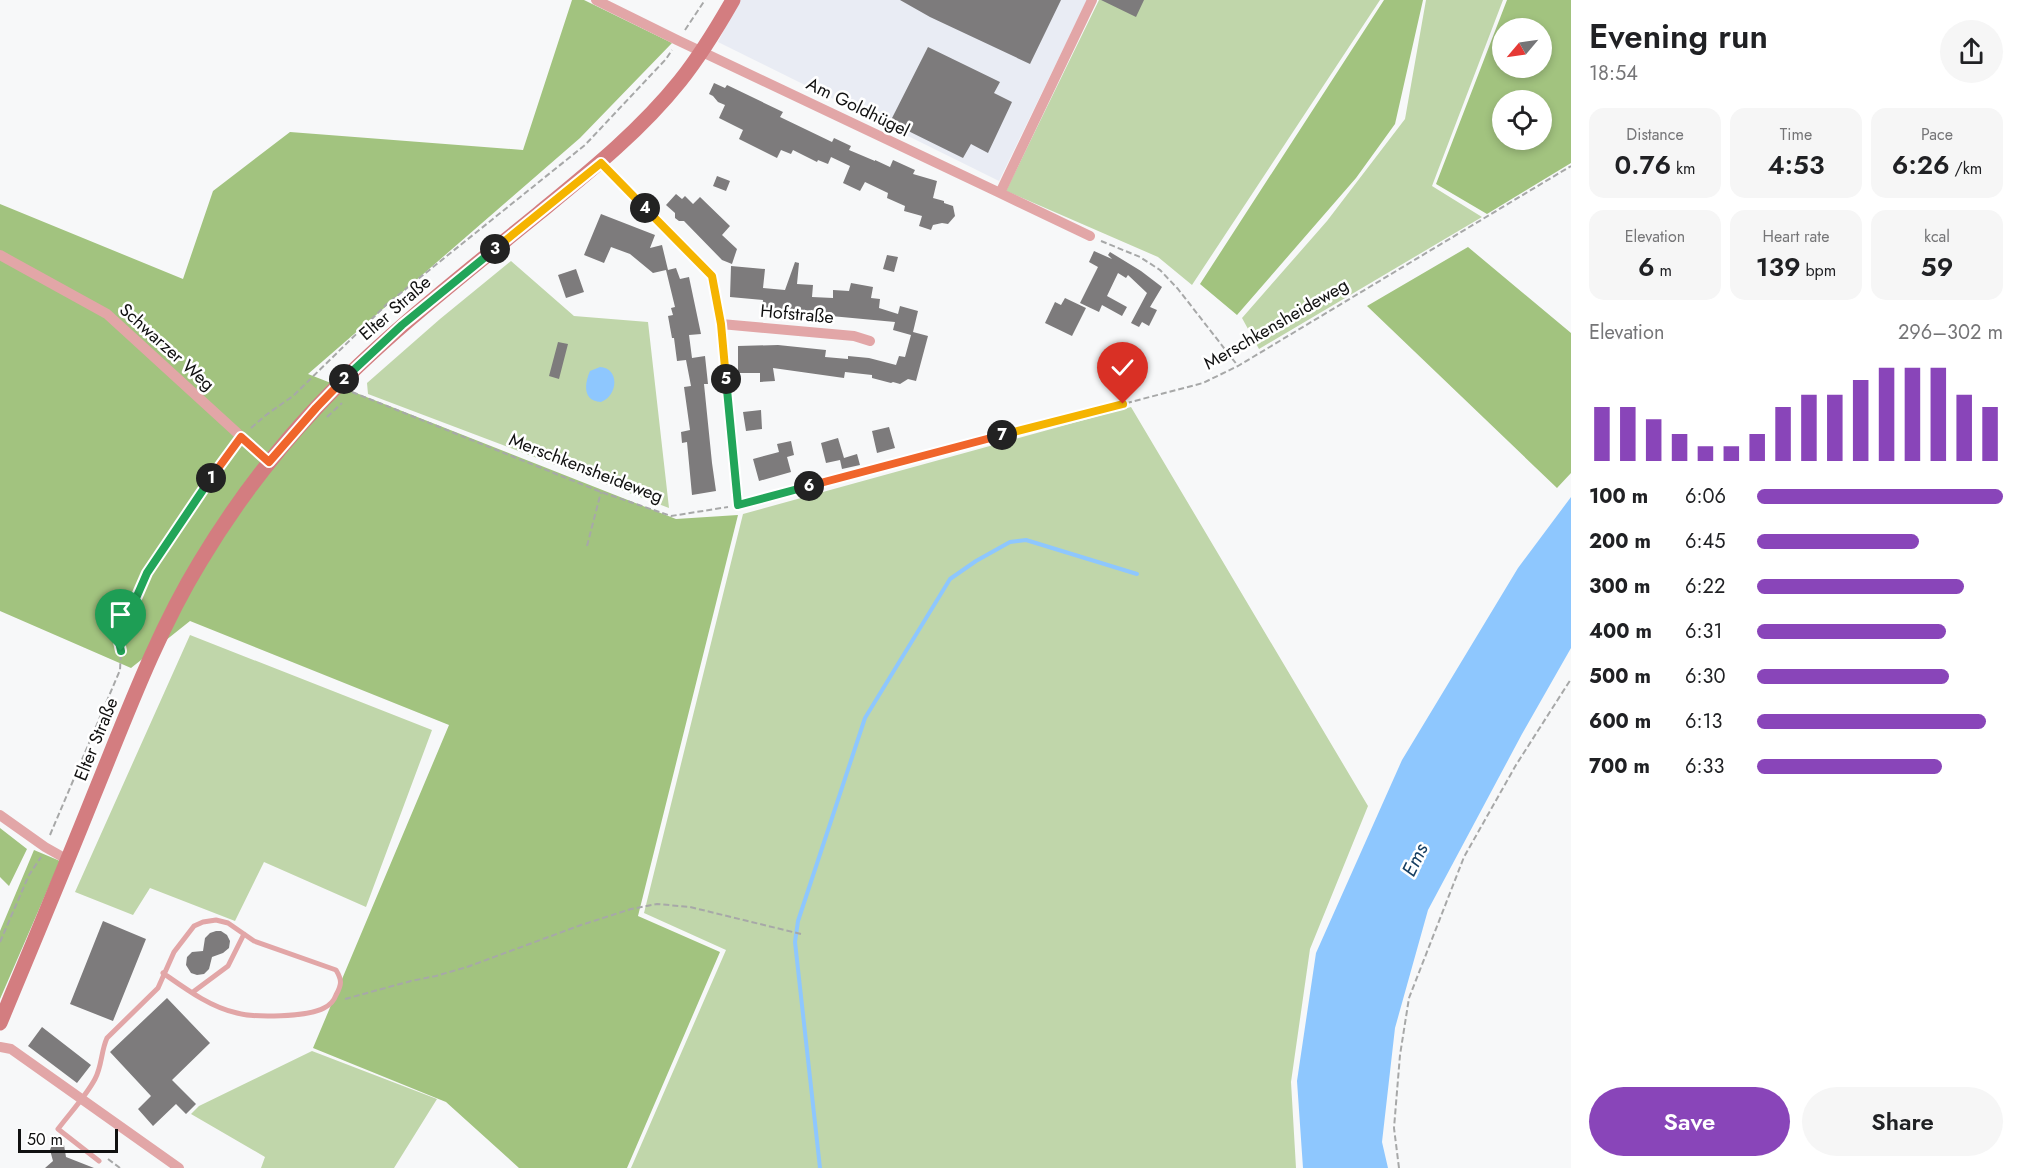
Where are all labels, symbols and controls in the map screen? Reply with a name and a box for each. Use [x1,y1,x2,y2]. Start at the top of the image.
text: Evening run [1589,13,1768,60]
north arrow [1492,18,1552,78]
map controls [1492,18,1552,150]
button: share [1940,20,2003,83]
text: 18:54 [1589,59,1638,88]
street label: Am Goldhügel [802,71,914,143]
button: locate [1492,90,1552,150]
text: Distance [1626,123,1684,146]
text: Time [1780,123,1812,146]
text: Pace [1921,123,1953,146]
text: 0.76 [1615,146,1671,184]
text: 4:53 [1767,146,1825,184]
text: 6:26 [1892,146,1950,184]
text: km [1671,157,1695,180]
text: /km [1950,157,1982,180]
pin: 4 [630,193,660,223]
text: 4 [639,196,651,219]
text: Elevation [1625,225,1685,248]
text: Heart rate [1763,225,1829,248]
text: kcal [1924,225,1950,248]
pin: 3 [480,234,510,264]
text: 3 [490,237,500,260]
text: 6 [1638,248,1655,286]
text: 139 [1756,248,1801,286]
text: 59 [1921,248,1953,286]
text: m [1655,259,1672,282]
text: bpm [1801,259,1836,282]
street label: Elter Straße [353,269,437,347]
street label: Merschkensheideweg [1199,272,1353,376]
street label: Schwarzer Weg [114,297,220,397]
street label: Hofstraße [759,298,835,330]
text: Elevation [1589,318,1664,347]
text: 296–302 m [1898,318,2003,347]
pin [1097,342,1148,404]
icon: check [1106,351,1139,384]
pin: 2 [329,364,359,394]
pin: 5 [711,364,741,394]
text: 2 [339,367,349,390]
text: 5 [721,367,731,390]
pin: 7 [987,420,1017,450]
text: 7 [997,423,1007,446]
street label: Merschkensheideweg [505,427,667,509]
pin: 1 [196,463,226,493]
text: 1 [207,466,215,489]
pin: 6 [794,471,824,501]
text: 6 [804,474,814,497]
text: 100 m [1589,482,1648,511]
text: 6:06 [1685,482,1726,511]
text: 200 m [1589,527,1651,556]
text: 6:45 [1685,527,1725,556]
text: 300 m [1589,572,1650,601]
text: 6:22 [1685,572,1725,601]
pin [95,589,146,651]
icon: arrive [104,598,137,631]
text: 400 m [1589,617,1652,646]
text: 6:31 [1685,617,1722,646]
text: 500 m [1589,662,1651,691]
text: 6:30 [1685,662,1725,691]
street label: Elter Straße [68,693,124,785]
text: 600 m [1589,707,1651,736]
text: 6:13 [1685,707,1722,736]
text: 700 m [1589,752,1650,781]
text: 6:33 [1685,752,1724,781]
water label: Ems [1395,838,1435,881]
button: Save [1589,1087,1790,1156]
button: Share [1802,1087,2003,1156]
scale bar [18,1126,118,1154]
text: 50 m [27,1128,63,1151]

